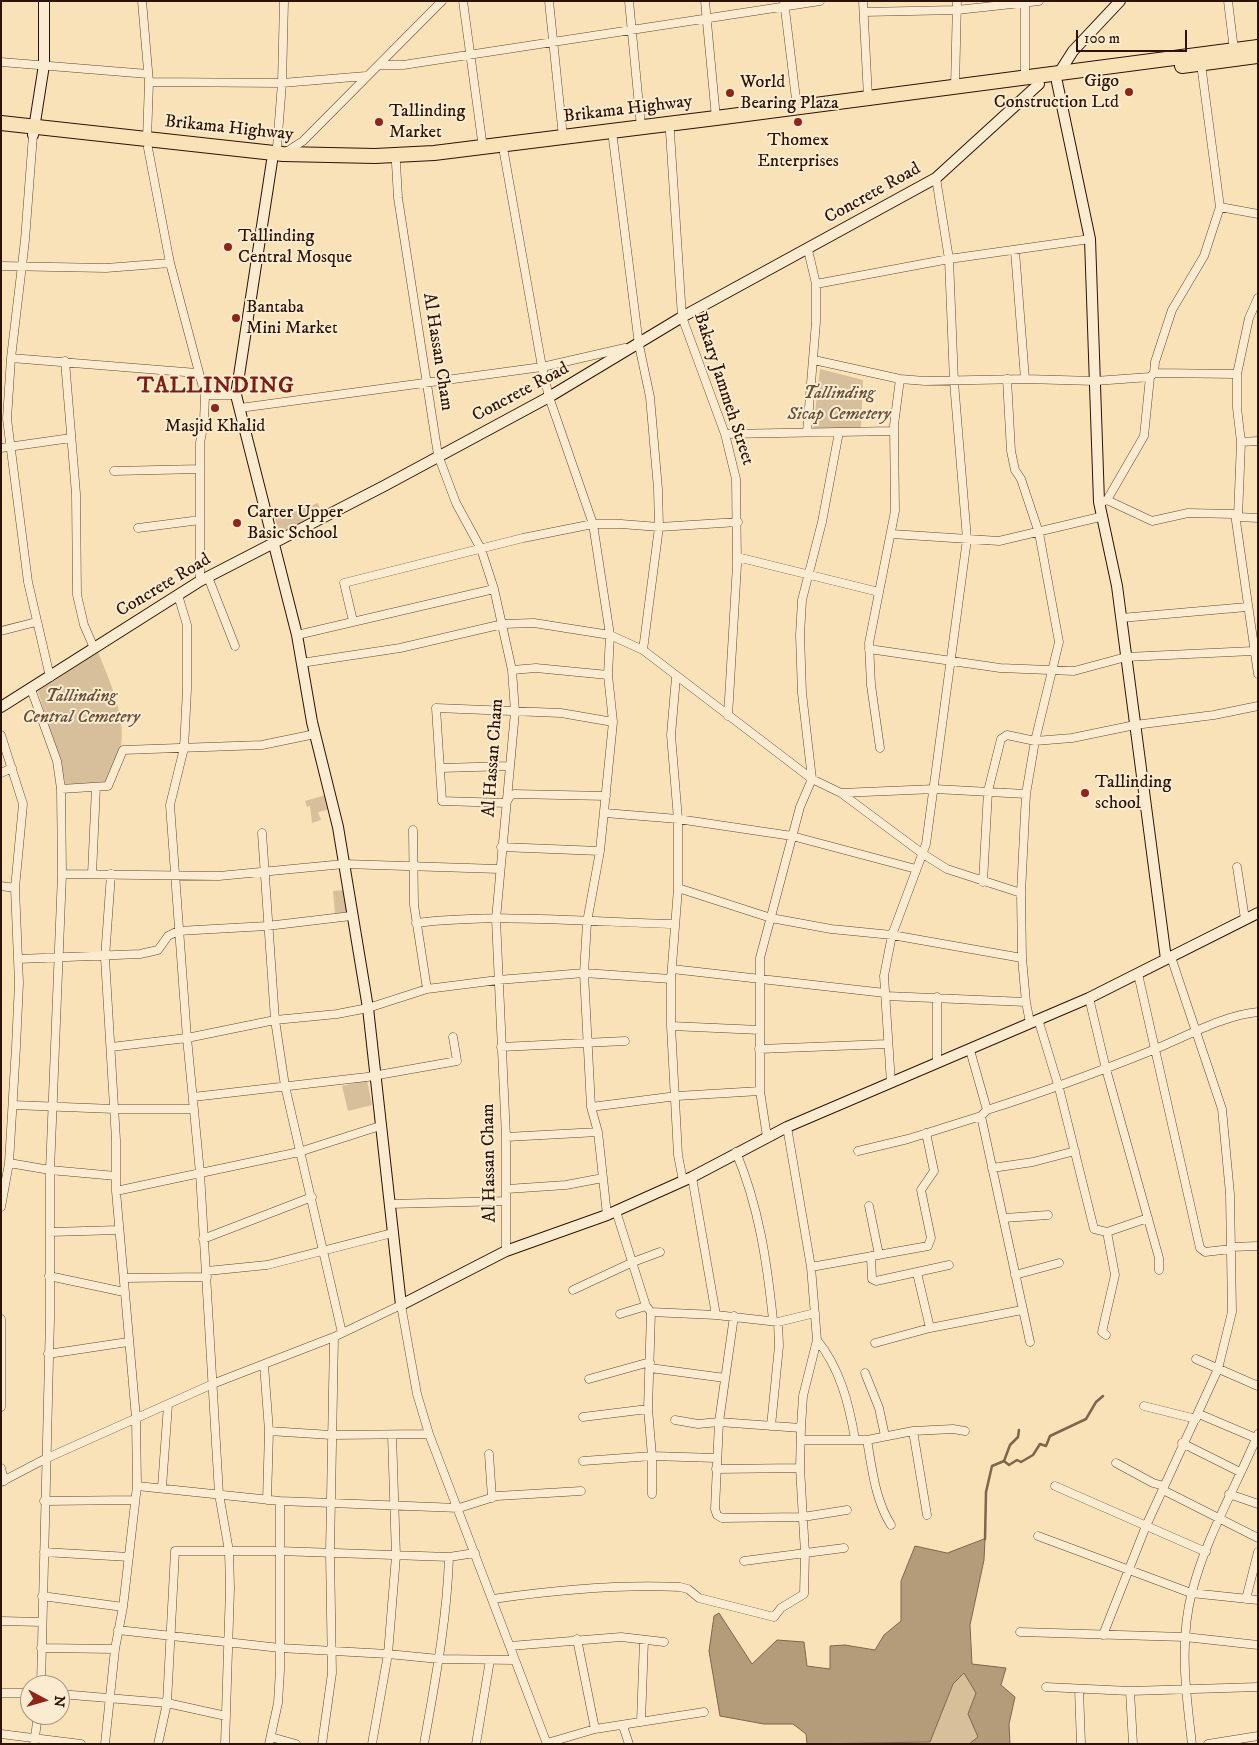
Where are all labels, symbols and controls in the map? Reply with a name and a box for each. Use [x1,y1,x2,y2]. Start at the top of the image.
scale bar [1079,20,1190,52]
text: 100 m [1084,29,1120,48]
place label: Gigo Construction Ltd [994,71,1119,114]
place label: World Bearing Plaza [740,72,839,115]
marker: Gigo Construction Ltd [1123,86,1135,98]
marker: World Bearing Plaza [724,87,736,99]
street label: Brikama Highway [562,91,694,129]
place label: Tallinding Market [389,101,465,144]
street label: Brikama Highway [163,111,295,147]
marker: Tallinding Market [373,116,385,128]
marker: Thomex Enterprises [792,116,804,128]
place label: Thomex Enterprises [757,130,839,172]
street label: Concrete Road [821,159,925,229]
place label: Tallinding Central Mosque [238,226,352,268]
marker: Tallinding Central Mosque [222,241,234,253]
street label: Al Hassan Cham [417,292,457,412]
place label: Bantaba Mini Market [246,297,338,340]
street label: Bakary Jammeh Street [688,310,758,468]
marker: Bantaba Mini Market [230,312,242,324]
street label: Concrete Road [469,359,573,427]
district label: TALLINDING [136,374,296,400]
park label: Tallinding Sicap Cemetery [787,383,891,426]
marker: Masjid Khalid [209,402,221,414]
place label: Masjid Khalid [165,416,265,438]
place label: Carter Upper Basic School [247,502,343,544]
marker: Carter Upper Basic School [231,517,243,529]
street label: Concrete Road [113,549,215,623]
park label: Tallinding Central Cemetery [22,686,140,729]
street label: Al Hassan Cham [479,698,509,818]
place label: Tallinding school [1095,772,1171,814]
marker: Tallinding school [1079,787,1091,799]
street label: Al Hassan Cham [478,1103,502,1223]
north arrow [20,1675,70,1725]
text: N [49,1695,68,1708]

